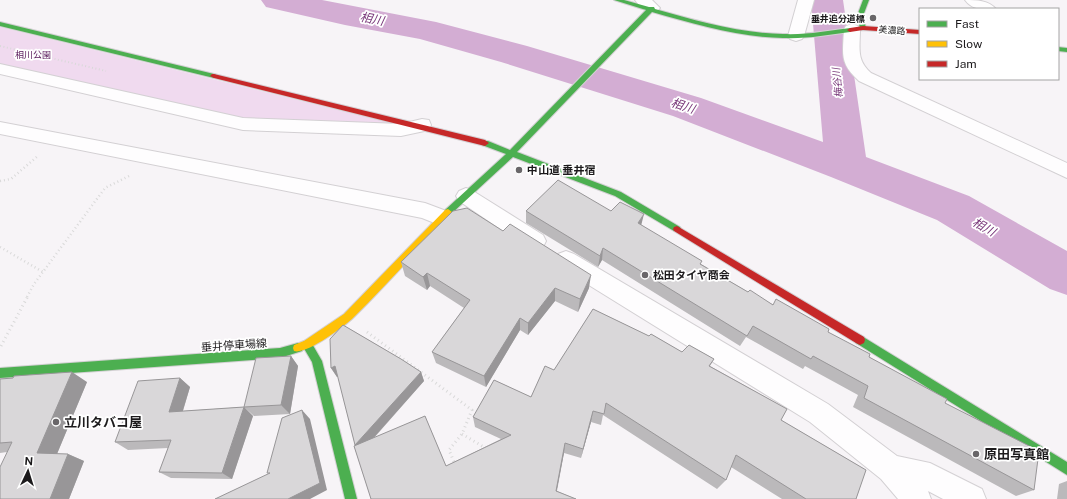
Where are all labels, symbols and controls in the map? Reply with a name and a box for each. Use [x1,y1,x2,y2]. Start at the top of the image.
legend [919,8,1059,80]
water label: 相川 [359,10,387,29]
place label: 垂井追分道標 [811,13,865,24]
marker: 垂井追分道標 [868,13,878,23]
text: Fast [955,17,980,31]
street label: 美濃路 [878,24,906,36]
text: Slow [955,37,983,51]
park label: 相川公園 [15,49,51,60]
text: Jam [955,57,977,71]
water label: 梅谷川 [829,66,845,99]
water label: 相川 [669,96,698,117]
place label: 中山道 垂井宿 [527,164,595,176]
marker: 中山道 垂井宿 [514,165,524,175]
water label: 相川 [970,215,1000,240]
place label: 松田タイヤ商会 [653,269,730,281]
marker: 松田タイヤ商会 [640,270,650,280]
street label: 垂井停車場線 [201,337,267,353]
place label: 立川タバコ屋 [64,415,142,430]
marker: 立川タバコ屋 [51,417,61,427]
place label: 原田写真館 [984,447,1049,462]
marker: 原田写真館 [971,449,981,459]
north arrow [8,451,48,491]
text: N [24,455,33,467]

